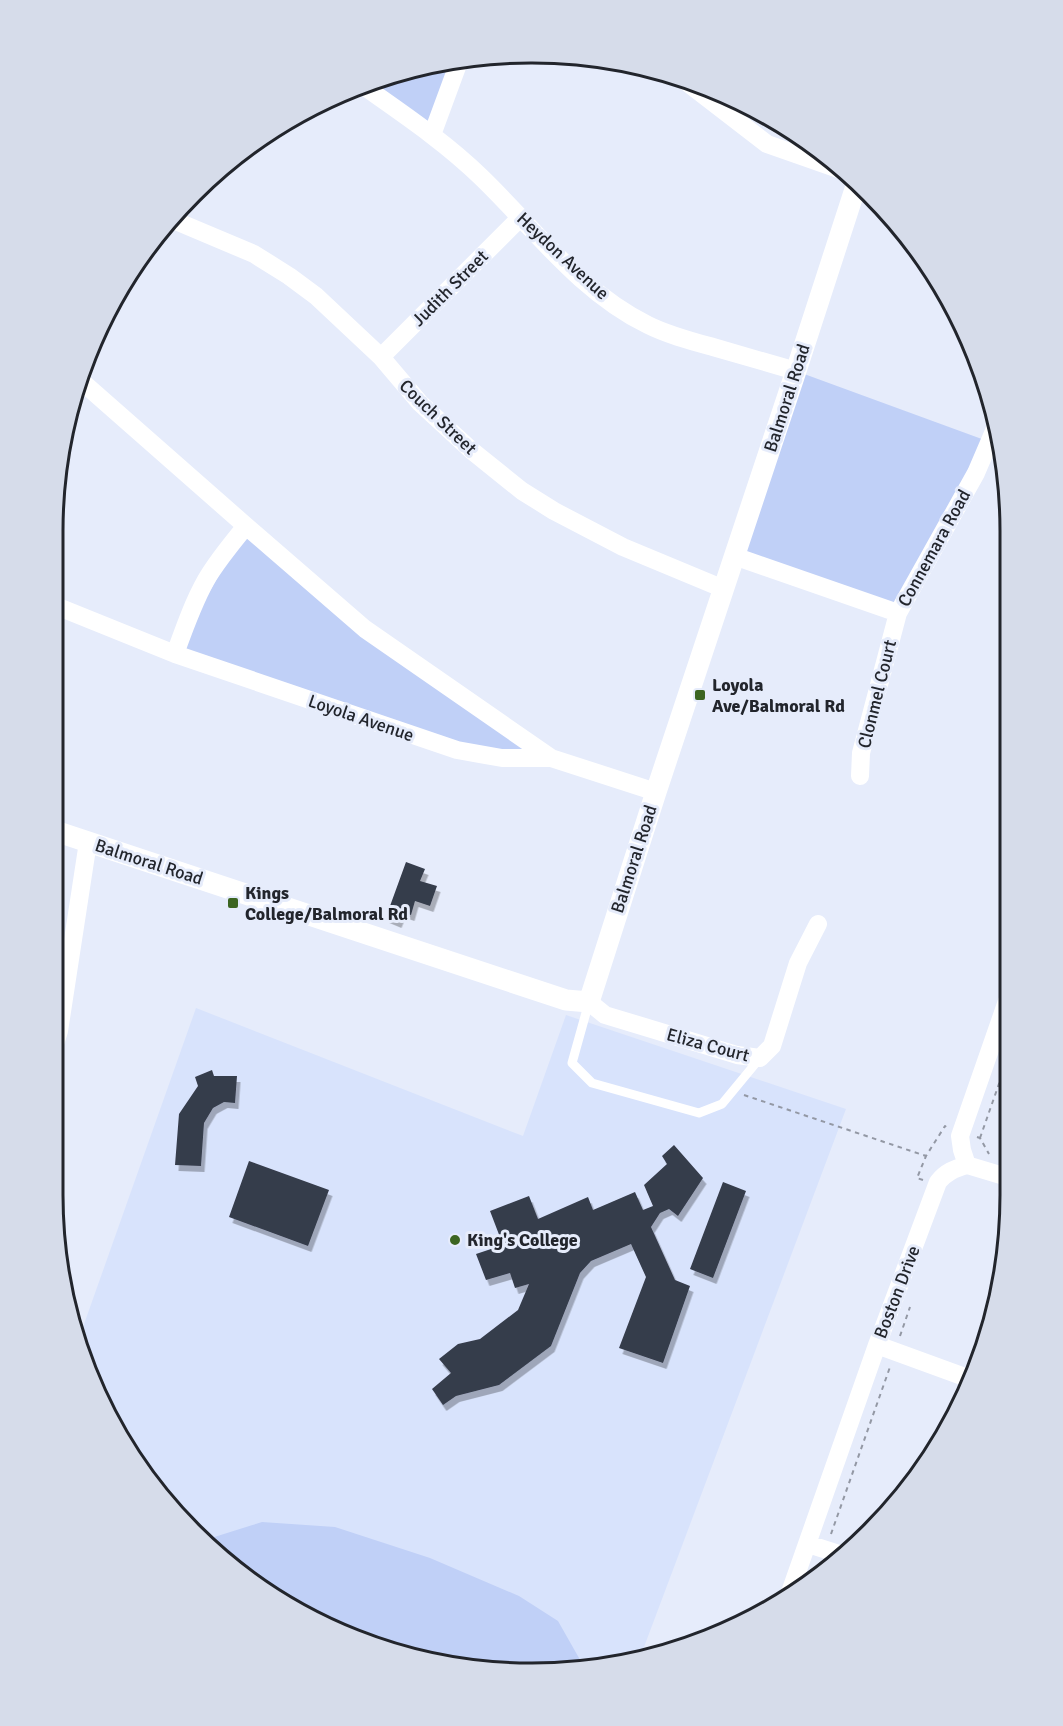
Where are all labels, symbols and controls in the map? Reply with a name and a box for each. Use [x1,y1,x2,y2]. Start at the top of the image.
street label: Heydon Avenue [512,208,614,304]
street label: Judith Street [407,245,493,331]
street label: Balmoral Road [759,341,815,455]
street label: Couch Street [395,375,481,459]
street label: Connemara Road [893,486,975,610]
street label: Clonmel Court [853,637,901,751]
place label: Loyola Ave/Balmoral Rd [712,674,845,717]
marker: Loyola Ave/Balmoral Rd [693,688,707,702]
street label: Loyola Avenue [305,690,417,746]
street label: Balmoral Road [606,802,662,916]
street label: Balmoral Road [92,834,206,890]
place label: Kings College/Balmoral Rd [245,882,408,925]
marker: Kings College/Balmoral Rd [226,896,240,910]
street label: Eliza Court [664,1023,752,1067]
place label: King's College [467,1229,578,1251]
marker: King's College [448,1233,462,1247]
street label: Boston Drive [869,1242,925,1342]

